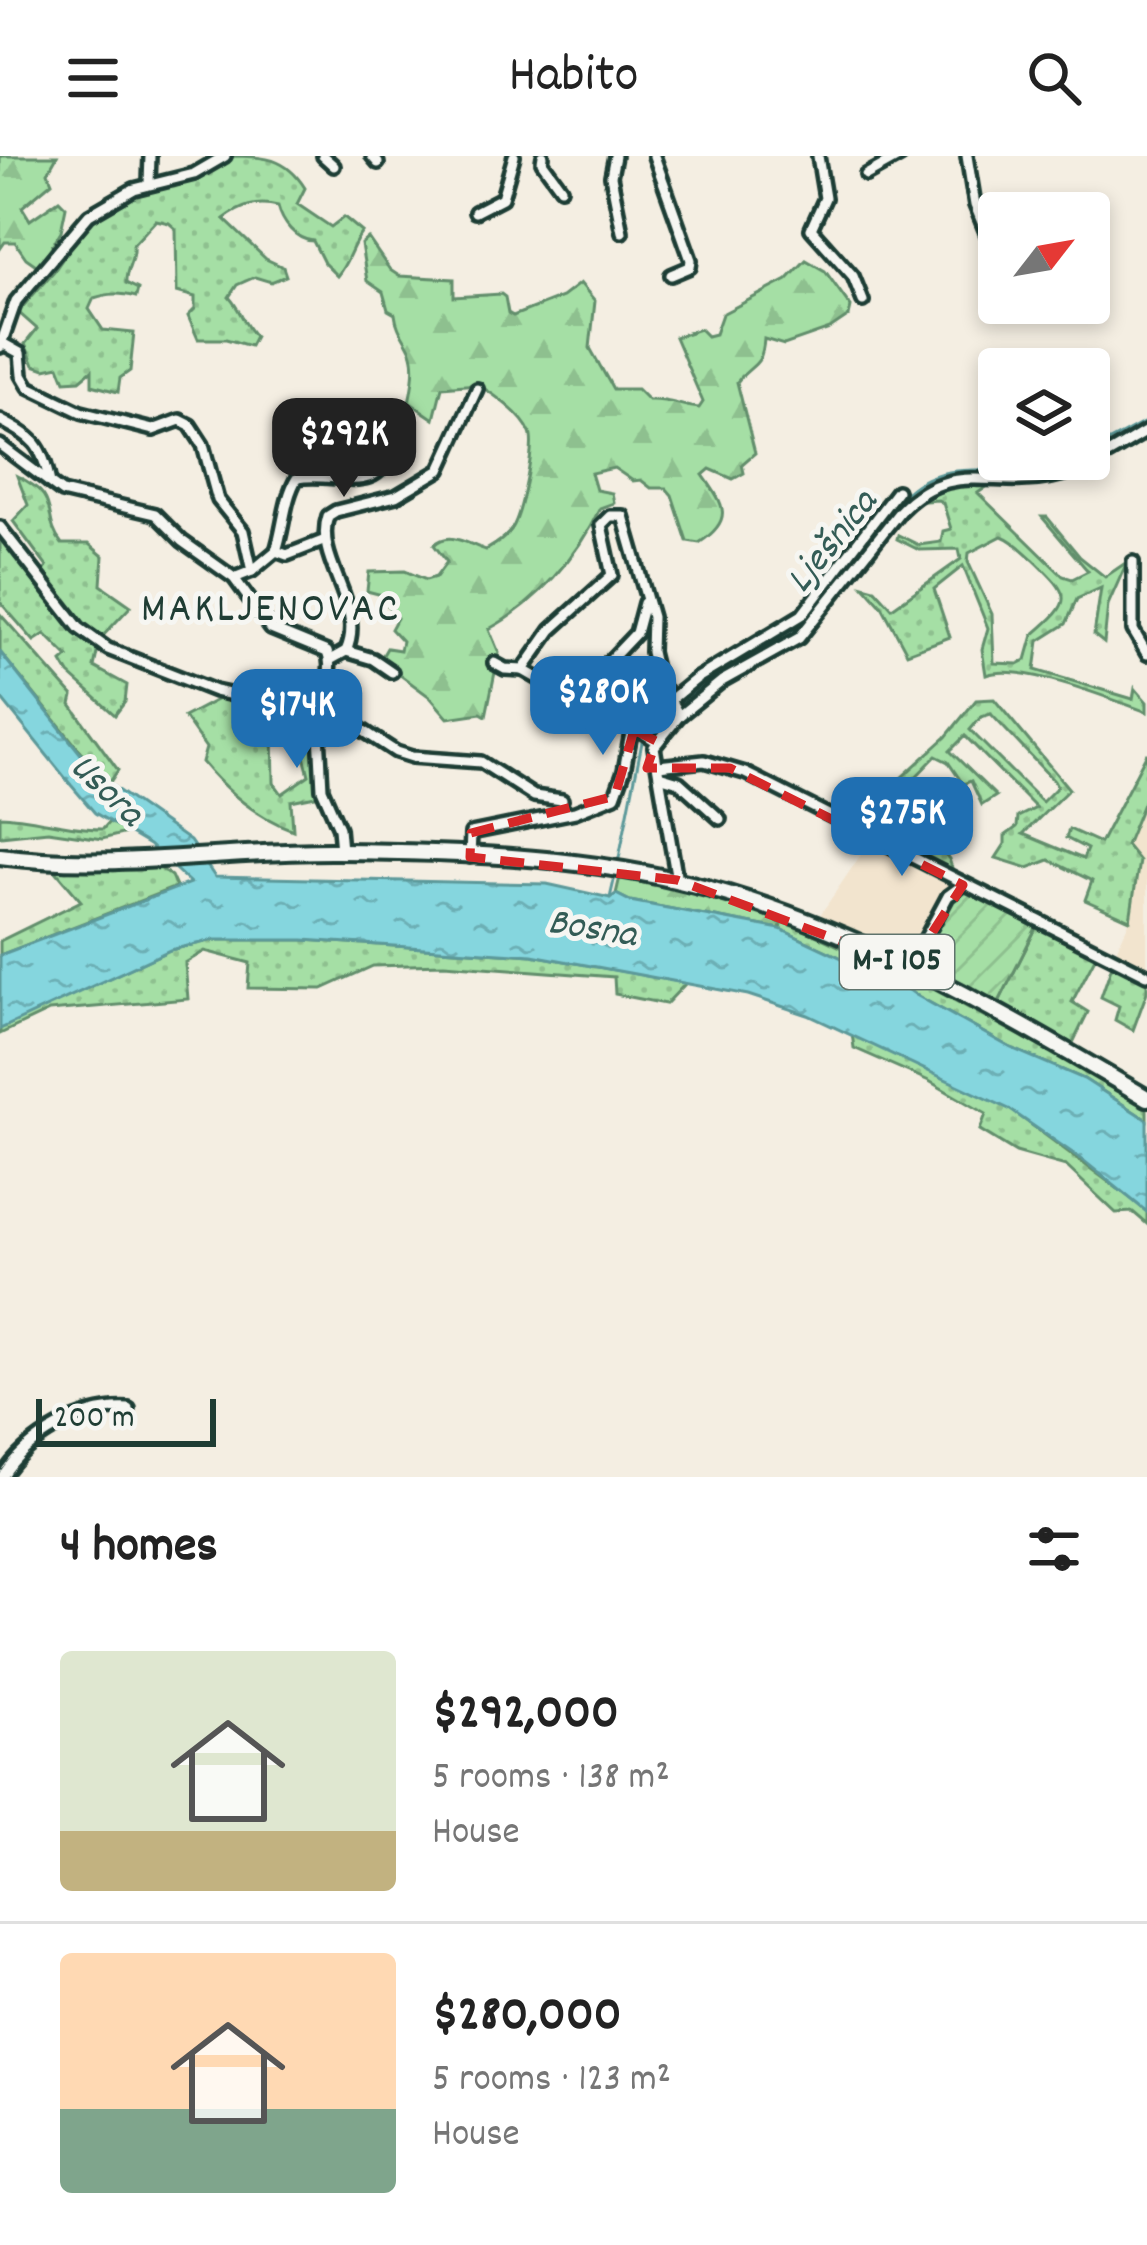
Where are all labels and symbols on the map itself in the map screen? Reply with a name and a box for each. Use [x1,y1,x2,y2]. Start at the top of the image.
north arrow [978,192,1110,324]
pin: $292K [260,398,428,500]
water label: Lješnica [775,478,894,607]
district label: MAKLJENOVAC [141,582,401,642]
pin: $280K [519,656,687,758]
pin: $174K [213,669,381,771]
water label: Usora [55,743,156,843]
pin: $275K [818,777,986,879]
water label: Bosna [544,897,642,965]
road number: M-I 105 [840,935,954,989]
scale bar [36,1393,216,1446]

